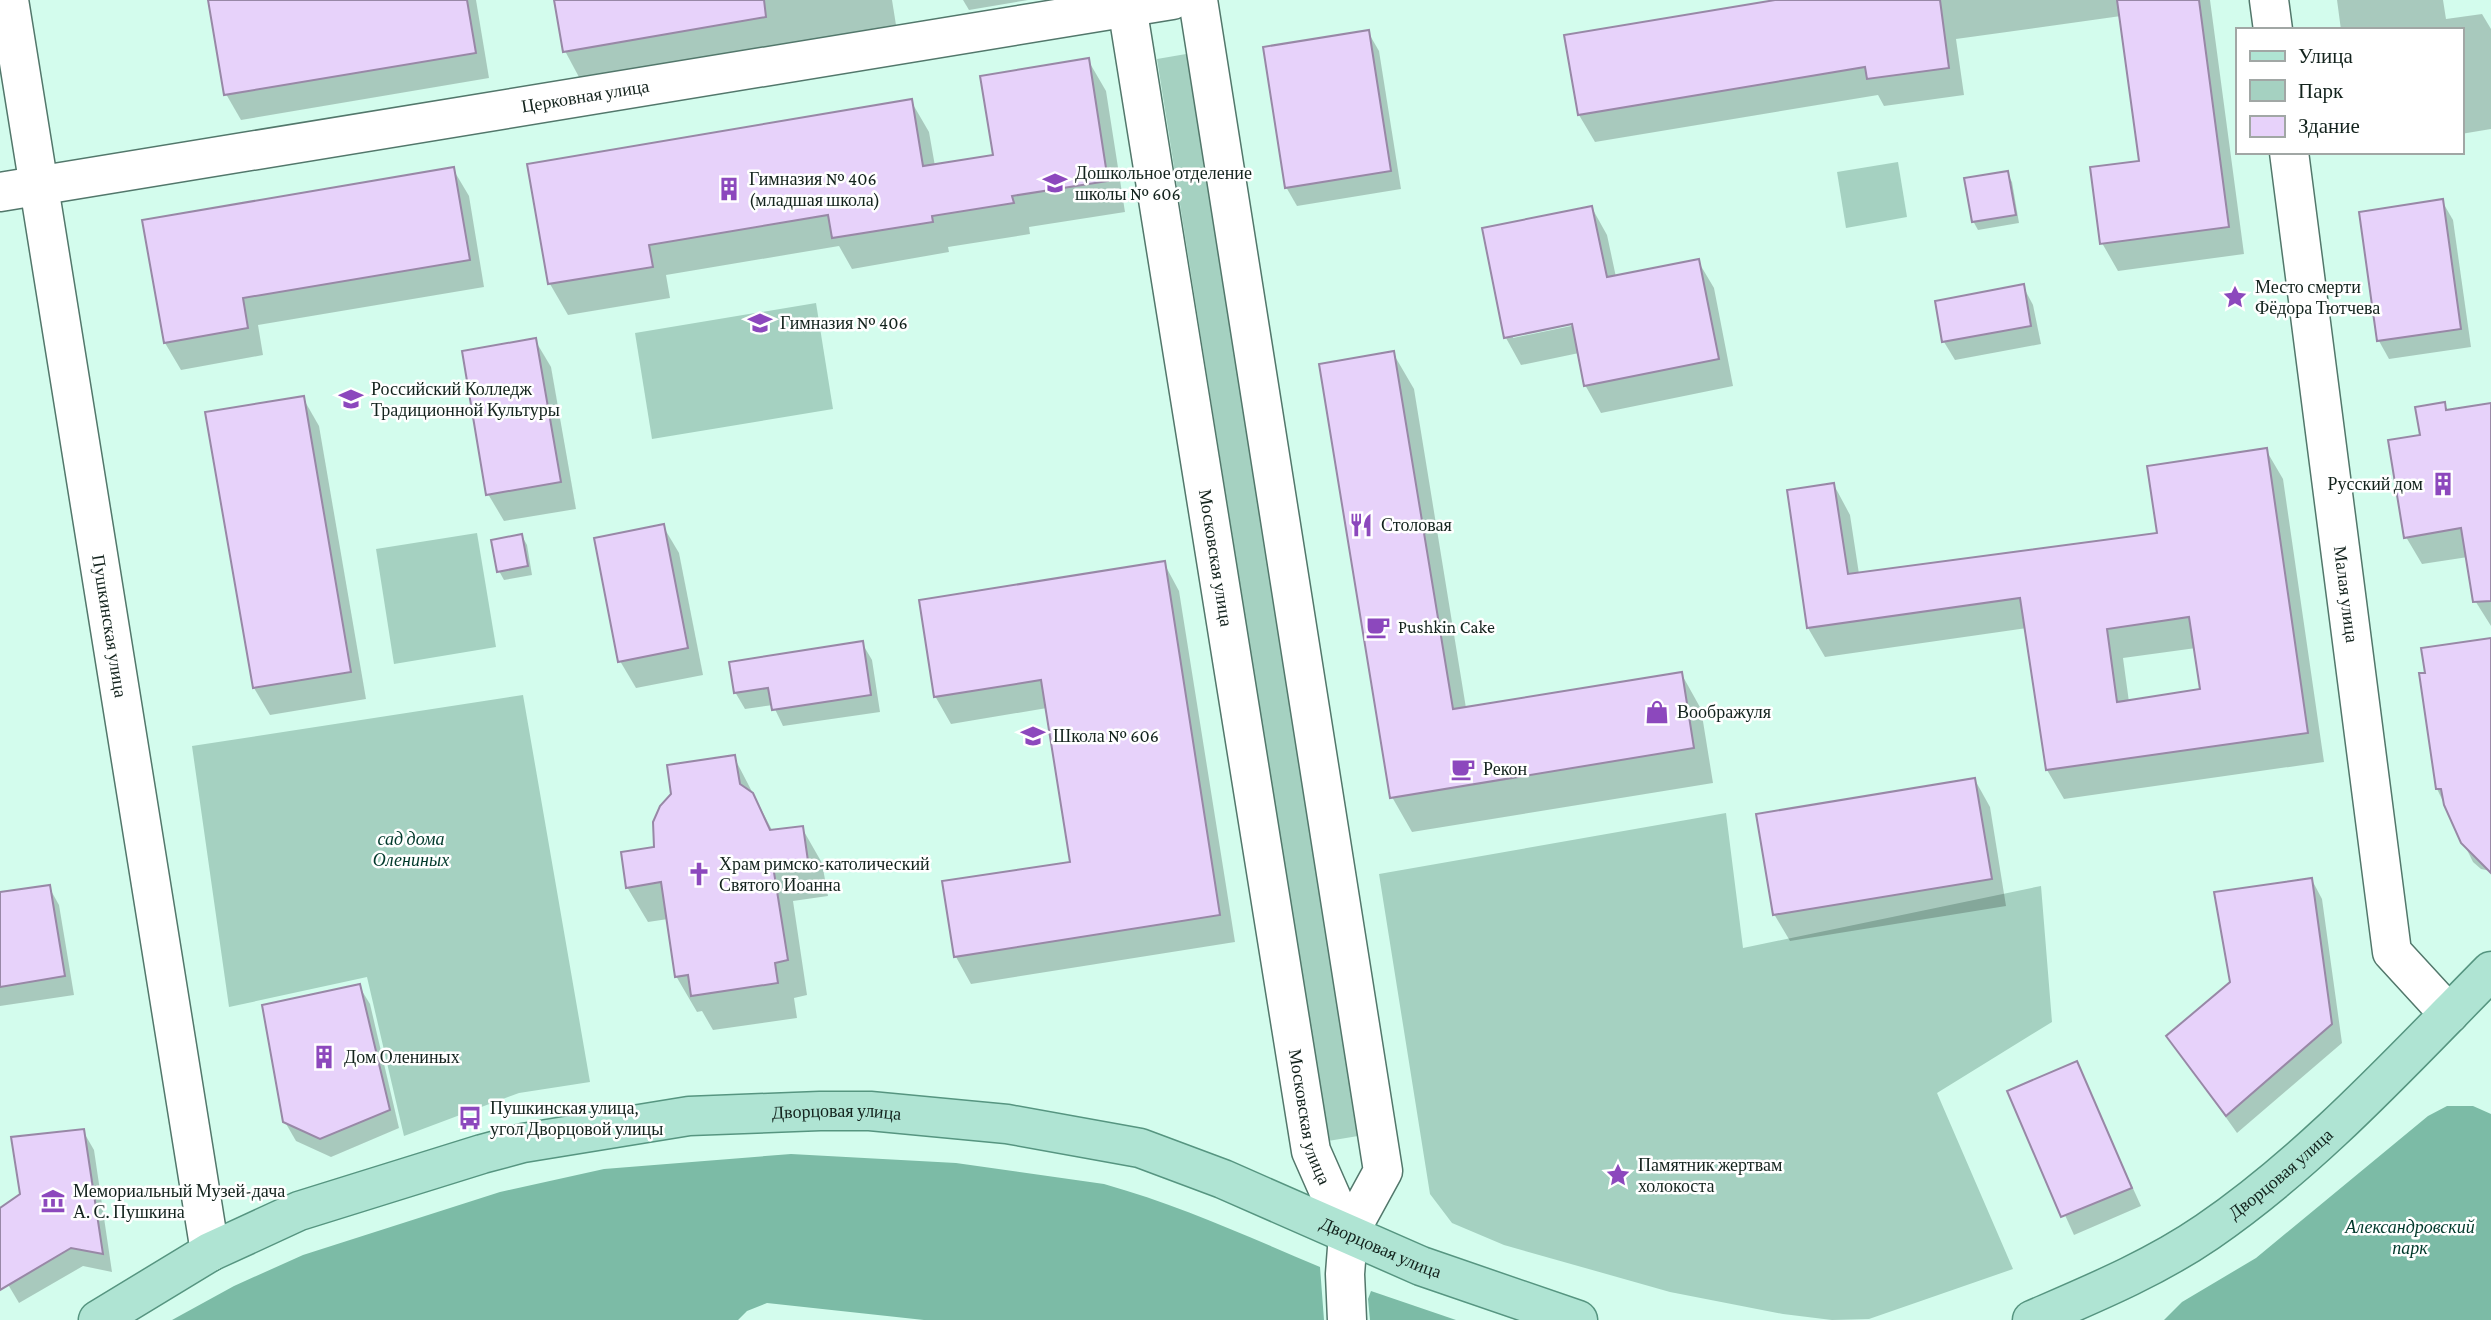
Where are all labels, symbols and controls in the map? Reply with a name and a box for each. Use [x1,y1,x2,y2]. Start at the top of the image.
legend [2236,28,2463,154]
text: Улица [2298,44,2353,68]
street label: Церковная улица [520,76,651,116]
text: Парк [2298,79,2344,103]
text: Здание [2298,114,2360,138]
place label: Дошкольное отделение школы № 606 [1075,163,1252,204]
place label: Гимназия № 406 (младшая школа) [749,169,880,211]
school or university icon: Дошкольное отделение школы № 606 [1041,169,1069,197]
building icon: Гимназия № 406 (младшая школа) [715,175,743,203]
place label: Место смерти Фёдора Тютчева [2255,277,2380,318]
place icon: Место смерти Фёдора Тютчева [2221,283,2249,311]
school or university icon: Гимназия № 406 [746,309,774,337]
place label: Гимназия № 406 [780,313,908,333]
place label: Российский Колледж Традиционной Культуры [371,379,560,420]
school or university icon: Российский Колледж Традиционной Культуры [337,385,365,413]
building icon: Русский дом [2429,470,2457,498]
place label: Русский дом [2327,474,2423,494]
street label: Московская улица [1195,488,1237,628]
restaurant icon: Столовая [1347,511,1375,539]
place label: Столовая [1381,515,1452,535]
street label: Малая улица [2330,545,2362,644]
street label: Пушкинская улица [88,553,131,699]
cafe icon: Pushkin Cake [1364,613,1392,641]
place label: Pushkin Cake [1398,617,1495,637]
shop icon: Воображуля [1643,698,1671,726]
place label: Воображуля [1677,702,1771,722]
school or university icon: Школа № 606 [1019,722,1047,750]
place label: Школа № 606 [1053,726,1159,746]
cafe icon: Рекон [1449,755,1477,783]
place label: Рекон [1483,759,1528,779]
park label: сад дома Олениных [373,829,449,870]
place label: Храм римско-католический Святого Иоанна [719,854,930,895]
church icon: Храм римско-католический Святого Иоанна [685,860,713,888]
building icon: Дом Олениных [310,1043,338,1071]
place label: Дом Олениных [344,1047,460,1067]
street label: Московская улица [1285,1048,1335,1188]
place label: Пушкинская улица, угол Дворцовой улицы [490,1098,663,1139]
street label: Дворцовая улица [771,1101,902,1124]
bus stop icon: Пушкинская улица, угол Дворцовой улицы [456,1104,484,1132]
street label: Дворцовая улица [2225,1125,2337,1223]
place label: Памятник жертвам холокоста [1638,1155,1782,1196]
place icon: Памятник жертвам холокоста [1604,1161,1632,1189]
place label: Мемориальный Музей-дача А. С. Пушкина [73,1181,285,1222]
museum icon: Мемориальный Музей-дача А. С. Пушкина [39,1187,67,1215]
street label: Дворцовая улица [1317,1213,1444,1282]
park label: Александровский парк [2344,1217,2475,1258]

